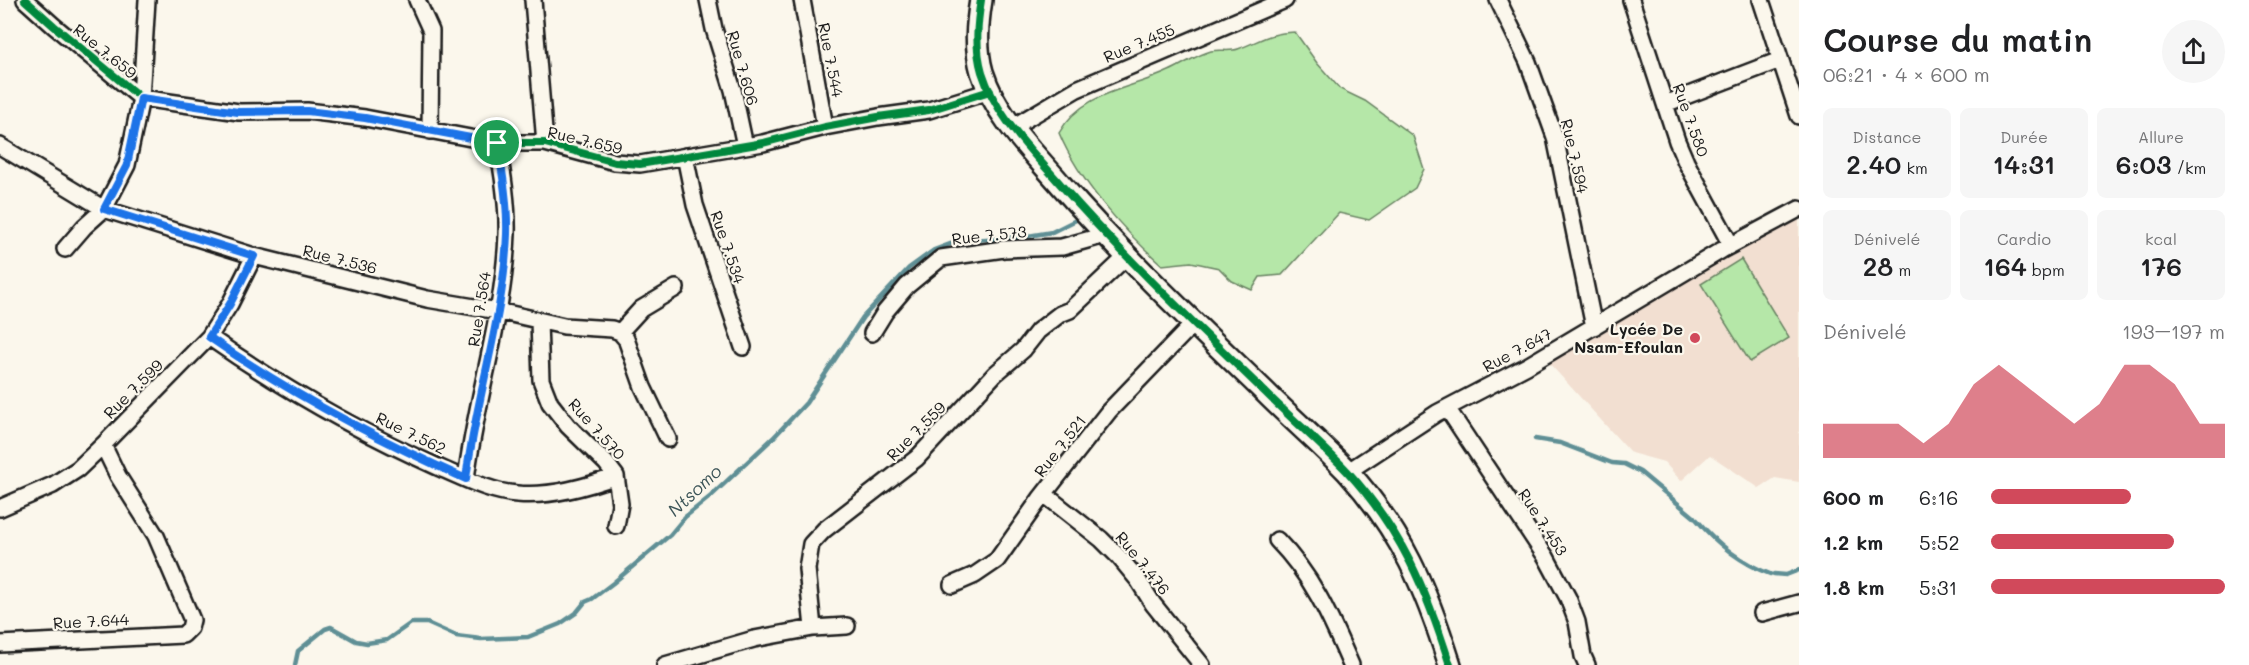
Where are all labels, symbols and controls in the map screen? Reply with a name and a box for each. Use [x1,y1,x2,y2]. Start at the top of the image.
text: Course du matin [1823,17,2092,60]
street label: Rue 7.659 [69,18,142,83]
street label: Rue 7.455 [1100,18,1178,67]
button: share [2162,20,2225,83]
street label: Rue 7.544 [814,21,849,100]
street label: Rue 7.606 [723,28,764,108]
text: 06:21 · 4 × 600 m [1823,61,1990,87]
street label: Rue 7.580 [1669,80,1714,160]
pin [471,117,522,168]
street label: Rue 7.594 [1557,117,1594,196]
street label: Rue 7.659 [546,121,625,158]
icon: arrive [480,126,513,159]
text: Distance [1853,126,1921,147]
text: Durée [2000,126,2048,147]
text: Allure [2138,126,2184,147]
text: 2.40 [1846,147,1901,181]
text: 14:31 [1993,147,2055,181]
text: 6:03 [2116,147,2172,181]
text: km [1901,157,1928,178]
text: /km [2172,157,2206,178]
street label: Rue 7.534 [706,208,751,287]
street label: Rue 7.573 [950,220,1027,249]
text: Dénivelé [1854,228,1920,249]
text: Cardio [1997,228,2051,249]
text: kcal [2145,228,2177,249]
street label: Rue 7.536 [301,239,380,278]
text: 28 [1863,249,1893,283]
text: 164 [1983,249,2027,283]
text: 176 [2140,249,2182,283]
text: m [1893,259,1911,280]
text: bpm [2027,259,2065,280]
street label: Rue 7.564 [462,269,495,348]
place label: Lycée De Nsam-Efoulan [1574,318,1683,357]
text: Dénivelé [1823,318,1907,344]
text: 193–197 m [2122,318,2225,344]
street label: Rue 7.647 [1478,322,1555,377]
marker: Lycée De Nsam-Efoulan [1688,331,1702,345]
street label: Rue 7.599 [98,354,167,423]
street label: Rue 7.570 [564,393,631,464]
street label: Rue 7.559 [881,396,950,465]
street label: Rue 7.562 [373,407,450,459]
street label: Rue 7.521 [1029,410,1090,481]
water label: Ntsomo [662,459,727,521]
street label: Rue 7.453 [1514,484,1573,559]
text: 600 m [1823,484,1884,510]
text: 6:16 [1919,484,1958,510]
street label: Rue 7.476 [1111,527,1175,599]
text: 1.2 km [1823,529,1883,555]
text: 5:52 [1919,529,1960,555]
text: 1.8 km [1823,574,1884,600]
text: 5:31 [1919,574,1958,600]
street label: Rue 7.644 [52,608,130,633]

